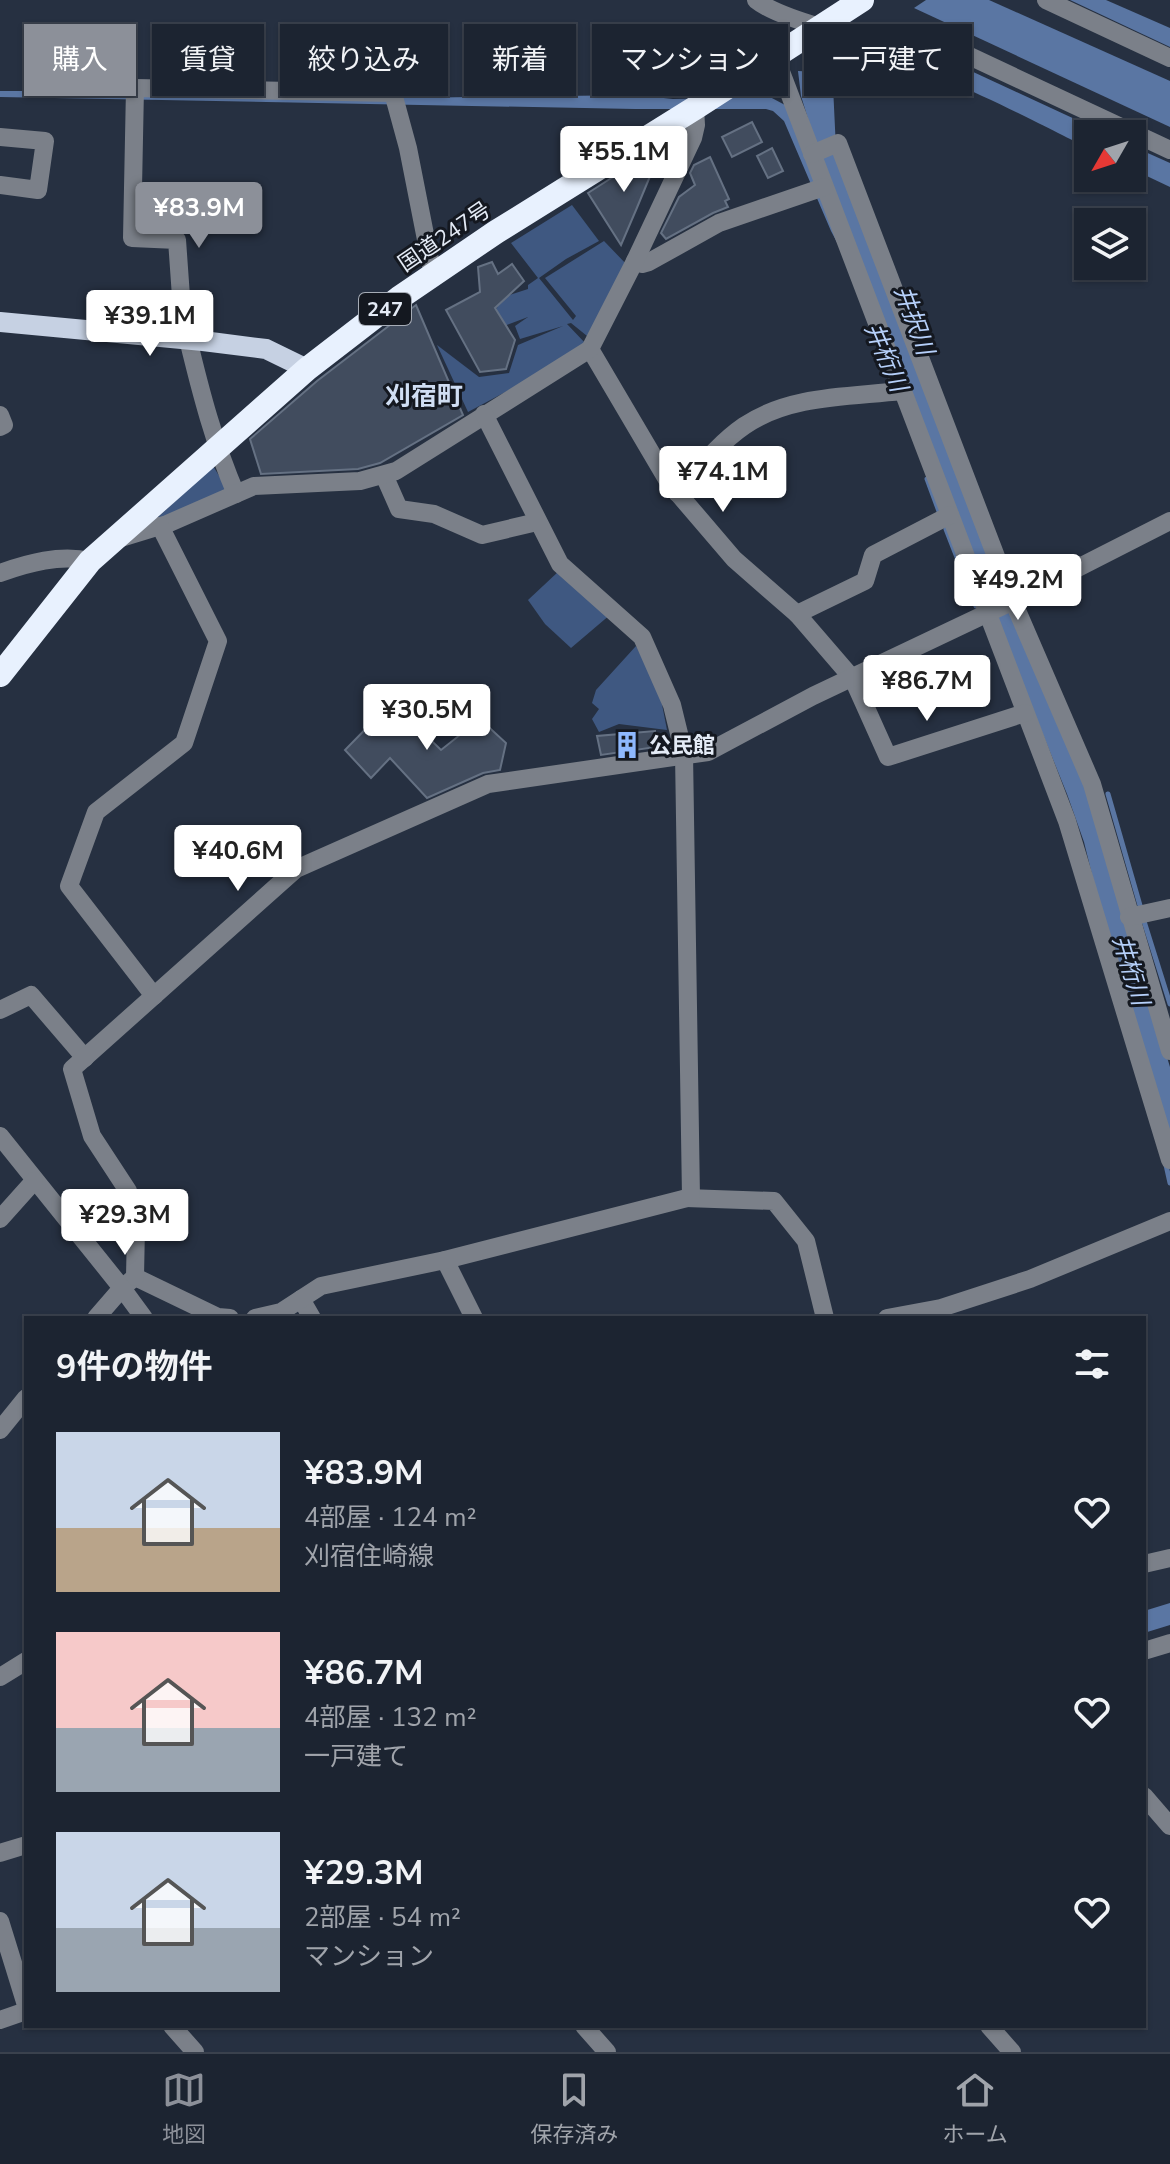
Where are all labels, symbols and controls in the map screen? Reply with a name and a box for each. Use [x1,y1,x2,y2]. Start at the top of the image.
chip: 購入 [24,24,136,96]
chip: 賃貸 [152,24,264,96]
chip: 絞り込み [280,24,448,96]
chip: 新着 [464,24,576,96]
chip: マンション [592,24,788,96]
chip: 一戸建て [804,24,972,96]
north arrow [1074,120,1146,192]
map controls [1074,120,1146,280]
pin: ¥55.1M [559,126,689,194]
text: ¥55.1M [578,134,670,169]
pin: ¥83.9M [134,182,264,250]
text: ¥83.9M [153,190,245,225]
street label: 国道247号 [392,195,497,279]
button: layers [1074,208,1146,280]
water label: 井択川 [887,281,942,362]
pin: ¥39.1M [85,290,215,358]
road number: 247 [359,293,411,325]
text: ¥39.1M [104,298,196,333]
water label: 井桁川 [857,318,916,399]
district label: 刈宿町 [385,379,463,414]
pin: ¥74.1M [658,446,788,514]
text: ¥74.1M [677,454,769,489]
pin: ¥49.2M [953,554,1083,622]
text: ¥49.2M [972,562,1064,597]
pin: ¥86.7M [862,655,992,723]
text: ¥86.7M [881,663,973,698]
pin: ¥30.5M [362,684,492,752]
text: ¥30.5M [381,692,473,727]
building icon: 公民館 [612,730,642,760]
place label: 公民館 [649,731,715,761]
pin: ¥40.6M [173,825,303,893]
text: ¥40.6M [192,833,284,868]
water label: 井桁川 [1105,931,1158,1012]
pin: ¥29.3M [60,1189,190,1257]
text: ¥29.3M [79,1197,171,1232]
icon: filters [1070,1342,1114,1386]
text: 9件の物件 [56,1344,212,1390]
text: ¥83.9M [304,1450,424,1496]
icon: home [120,1464,216,1560]
icon: heart [1070,1490,1114,1534]
text: 4部屋 · 124 m² [304,1500,477,1535]
text: 刈宿住崎線 [304,1539,434,1574]
text: ¥86.7M [304,1650,424,1696]
icon: home [120,1664,216,1760]
icon: heart [1070,1690,1114,1734]
text: 4部屋 · 132 m² [304,1700,477,1735]
text: 一戸建て [304,1739,408,1774]
text: ¥29.3M [304,1850,424,1896]
icon: home [120,1864,216,1960]
icon: heart [1070,1890,1114,1934]
text: 2部屋 · 54 m² [304,1900,461,1935]
text: マンション [304,1939,434,1974]
tab: 地図 [162,2068,206,2150]
tab: 保存済み [530,2068,618,2150]
tab: ホーム [943,2068,1008,2150]

